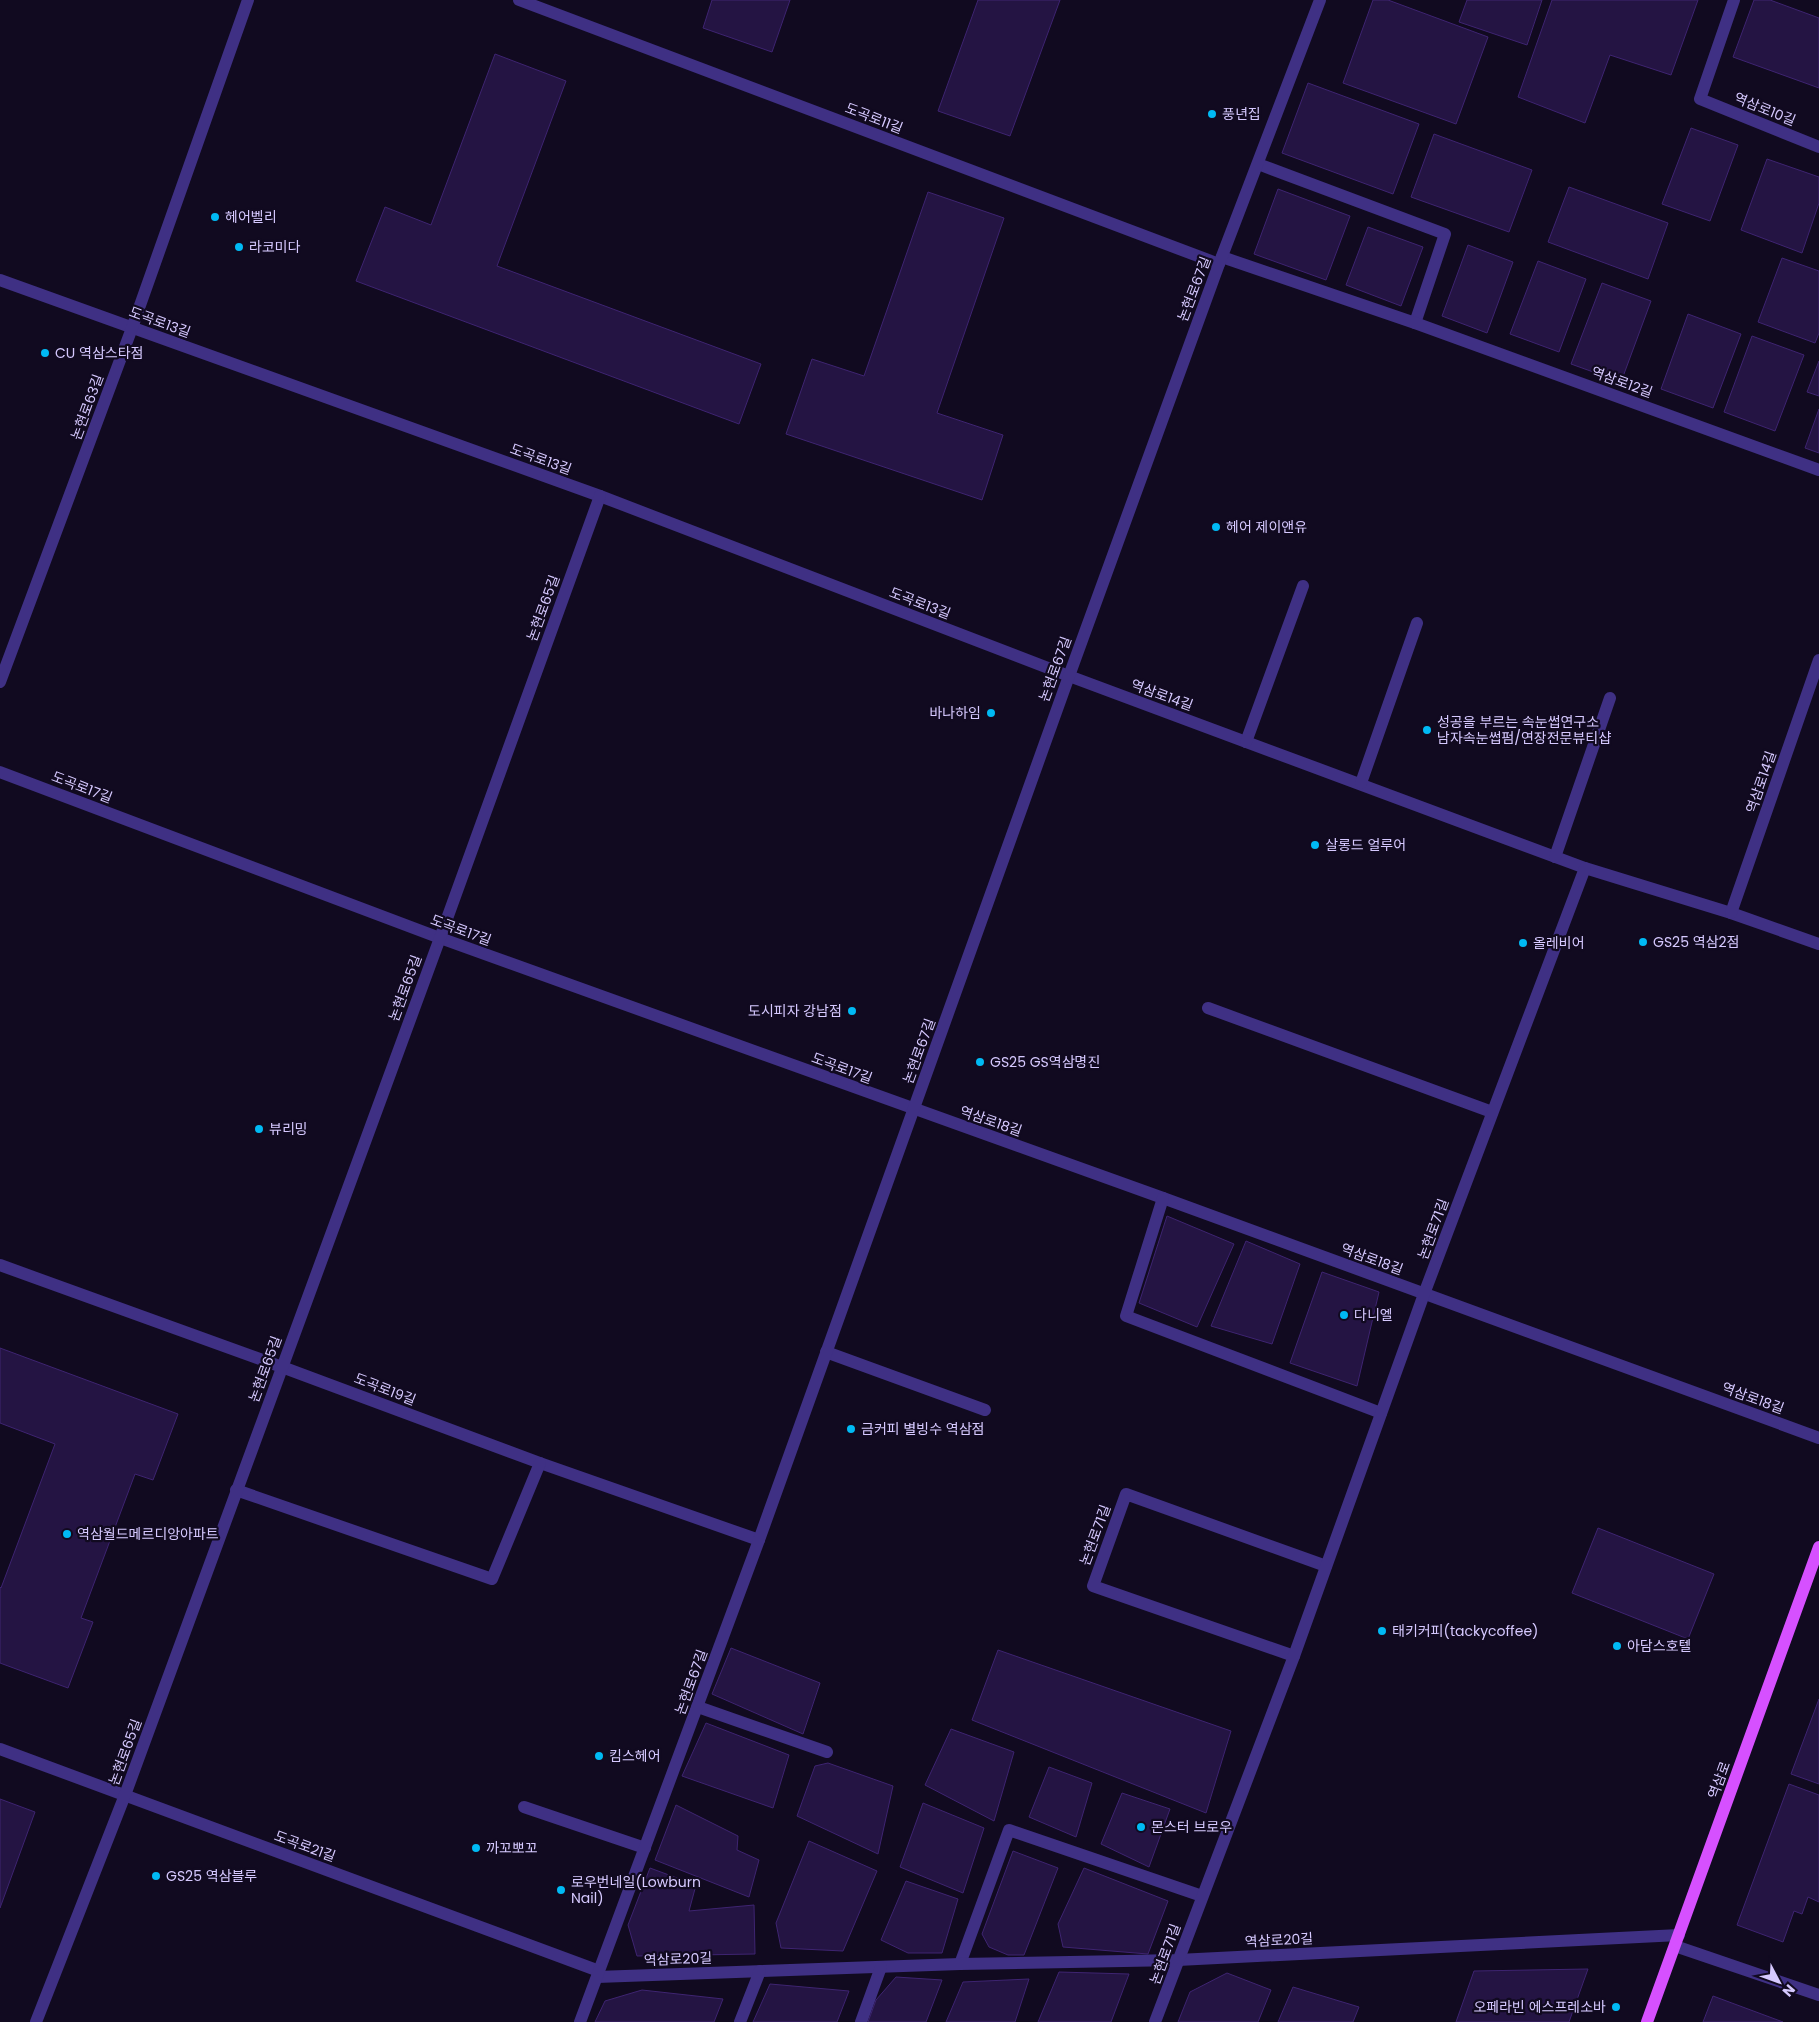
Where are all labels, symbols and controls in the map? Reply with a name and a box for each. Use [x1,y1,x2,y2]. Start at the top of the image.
street label: 역삼로10길 [1731,88,1799,130]
street label: 도곡로11길 [842,98,906,138]
place label: 풍년집 [1222,104,1261,124]
marker: 풍년집 [1206,108,1218,120]
place label: 헤어벨리 [225,207,277,227]
marker: 헤어벨리 [209,211,221,223]
place label: 라코미다 [249,237,301,257]
marker: 라코미다 [233,241,245,253]
street label: 논현로67길 [1172,254,1216,324]
street label: 도곡로13길 [126,302,194,342]
place label: CU 역삼스타점 [55,343,143,363]
marker: CU 역삼스타점 [39,347,51,359]
street label: 역삼로12길 [1588,362,1656,402]
street label: 논현로63길 [66,371,108,443]
street label: 도곡로13길 [507,439,575,479]
place label: 헤어 제이앤유 [1226,517,1307,537]
marker: 헤어 제이앤유 [1210,521,1222,533]
street label: 논현로65길 [522,572,564,644]
street label: 도곡로13길 [886,582,954,624]
street label: 논현로67길 [1034,634,1076,704]
street label: 역삼로14길 [1128,675,1196,715]
place label: 바나하임 [929,703,981,723]
marker: 바나하임 [985,707,997,719]
place label: 성공을 부르는 속눈썹연구소 남자속눈썹펌/연장전문뷰티샵 [1437,712,1611,748]
marker: 성공을 부르는 속눈썹연구소 남자속눈썹펌/연장전문뷰티샵 [1421,724,1433,736]
street label: 역삼로14길 [1741,748,1781,816]
street label: 도곡로17길 [49,766,115,808]
place label: 살롱드 얼루어 [1325,835,1406,855]
marker: 살롱드 얼루어 [1309,839,1321,851]
street label: 도곡로17길 [428,910,494,950]
place label: GS25 역삼2점 [1653,932,1739,952]
place label: 올레비어 [1533,933,1585,953]
marker: GS25 역삼2점 [1637,936,1649,948]
marker: 올레비어 [1517,937,1529,949]
street label: 논현로65길 [384,952,426,1024]
place label: 도시피자 강남점 [748,1001,842,1021]
marker: 도시피자 강남점 [846,1005,858,1017]
street label: 논현로67길 [898,1016,940,1086]
street label: 도곡로17길 [809,1048,875,1088]
place label: GS25 GS역삼명진 [990,1052,1100,1072]
marker: GS25 GS역삼명진 [974,1056,986,1068]
street label: 역삼로18길 [957,1101,1025,1141]
place label: 뷰리밍 [269,1119,308,1139]
marker: 뷰리밍 [253,1123,265,1135]
street label: 논현로71길 [1413,1196,1453,1262]
street label: 역삼로18길 [1338,1239,1406,1279]
place label: 다니엘 [1354,1305,1393,1325]
marker: 다니엘 [1338,1309,1350,1321]
street label: 논현로65길 [244,1333,286,1405]
street label: 도곡로19길 [351,1368,419,1410]
street label: 역삼로18길 [1719,1378,1787,1418]
place label: 금커피 별빙수 역삼점 [861,1419,984,1439]
marker: 금커피 별빙수 역삼점 [845,1423,857,1435]
street label: 논현로71길 [1075,1502,1115,1568]
place label: 역삼월드메르디앙아파트 [77,1524,219,1544]
marker: 역삼월드메르디앙아파트 [61,1528,73,1540]
place label: 태키커피(tackycoffee) [1392,1621,1538,1641]
marker: 태키커피(tackycoffee) [1376,1625,1388,1637]
place label: 아담스호텔 [1627,1636,1691,1656]
marker: 아담스호텔 [1611,1640,1623,1652]
street label: 논현로67길 [670,1647,712,1717]
street label: 논현로65길 [104,1716,146,1788]
place label: 킴스헤어 [609,1746,661,1766]
marker: 킴스헤어 [593,1750,605,1762]
street label: 역삼로 [1703,1758,1735,1802]
place label: 몬스터 브로우 [1151,1817,1232,1837]
marker: 몬스터 브로우 [1135,1821,1147,1833]
street label: 도곡로21길 [271,1826,339,1866]
place label: 까꼬뽀꼬 [486,1838,538,1858]
marker: 까꼬뽀꼬 [470,1842,482,1854]
place label: GS25 역삼블루 [166,1866,257,1886]
marker: GS25 역삼블루 [150,1870,162,1882]
place label: 로우번네일(Lowburn Nail) [571,1872,701,1908]
marker: 로우번네일(Lowburn Nail) [555,1884,567,1896]
street label: 논현로71길 [1145,1921,1185,1987]
street label: 역삼로20길 [1244,1928,1314,1952]
street label: 역삼로20길 [643,1948,713,1970]
north arrow [1754,1957,1804,2007]
text: N [1778,1980,1800,2001]
place label: 오페라빈 에스프레소바 [1473,1997,1606,2017]
marker: 오페라빈 에스프레소바 [1610,2001,1622,2013]

